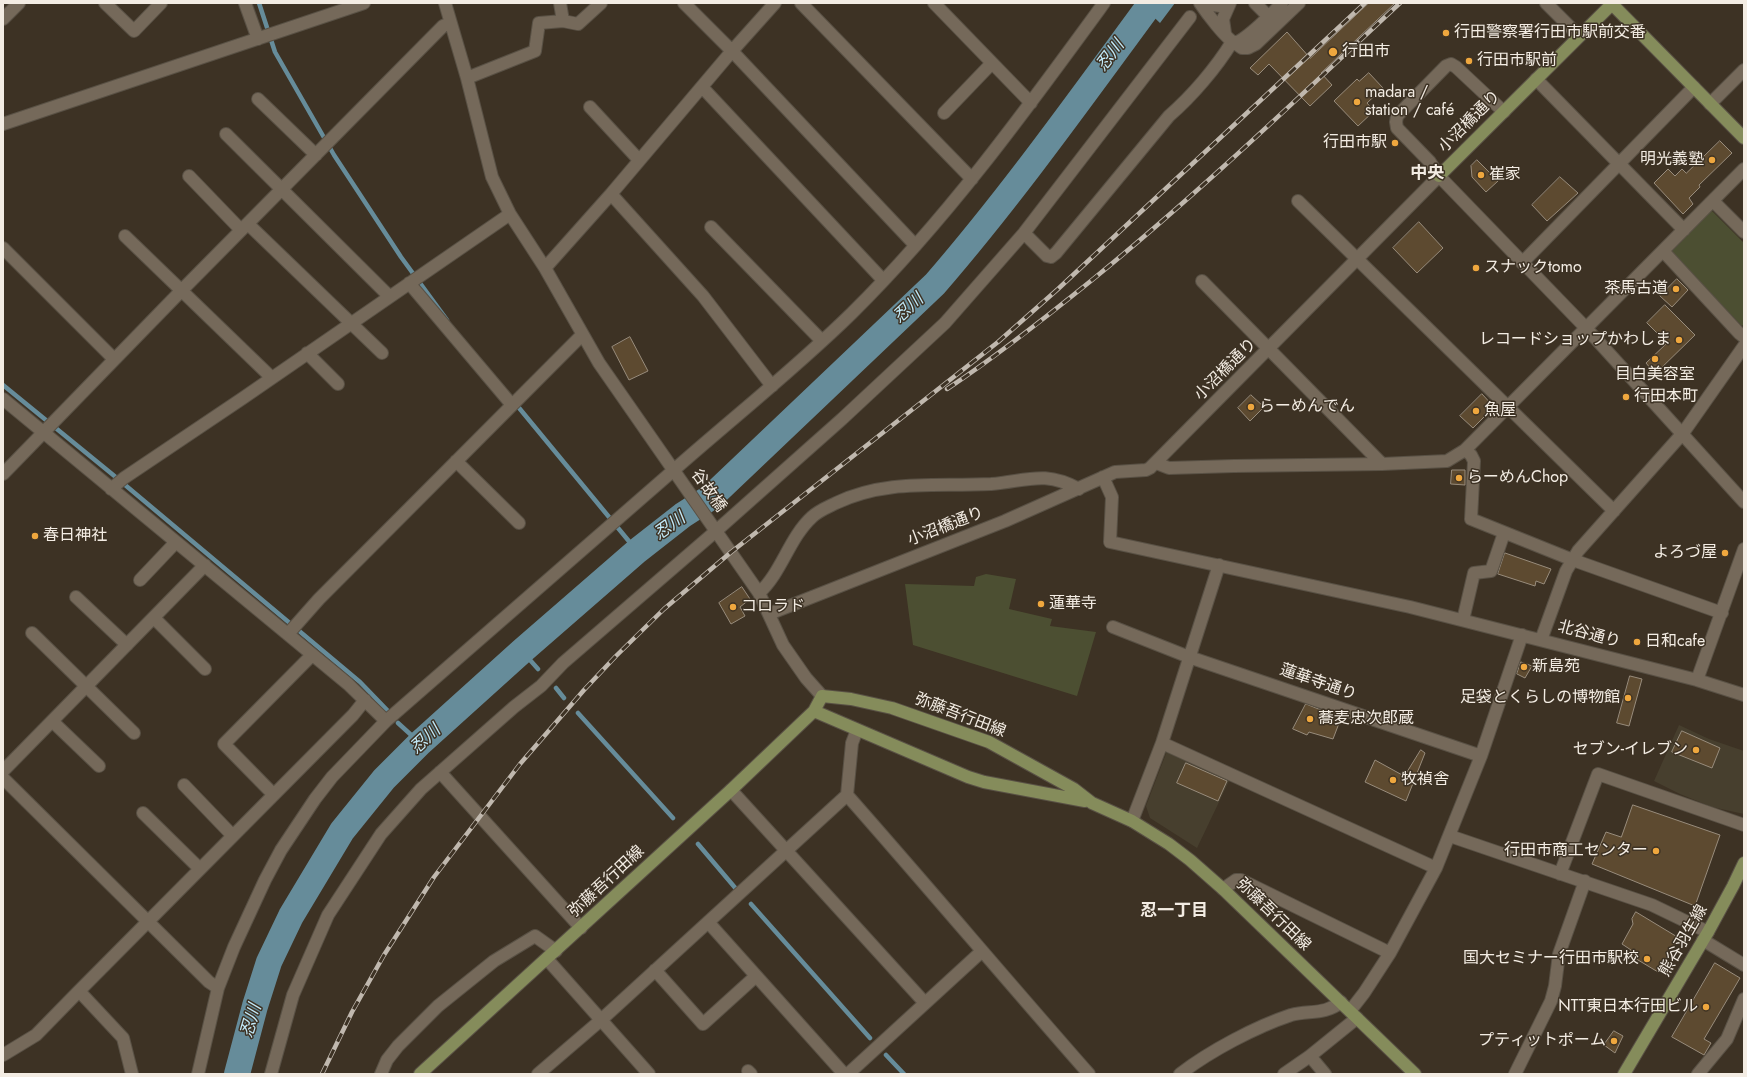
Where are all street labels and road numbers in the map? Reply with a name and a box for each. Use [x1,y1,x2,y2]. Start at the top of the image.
street label: 小沼橋通り [1435,87,1505,157]
street label: 小沼橋通り [1191,335,1261,405]
street label: 谷故橋 [686,466,730,516]
street label: 小沼橋通り [905,504,987,550]
street label: 北谷通り [1556,617,1622,653]
street label: 蓮華寺通り [1277,661,1359,705]
street label: 弥藤吾行田線 [912,690,1008,742]
street label: 弥藤吾行田線 [565,842,649,922]
street label: 弥藤吾行田線 [1232,875,1314,955]
street label: 熊谷羽生線 [1656,902,1712,980]

